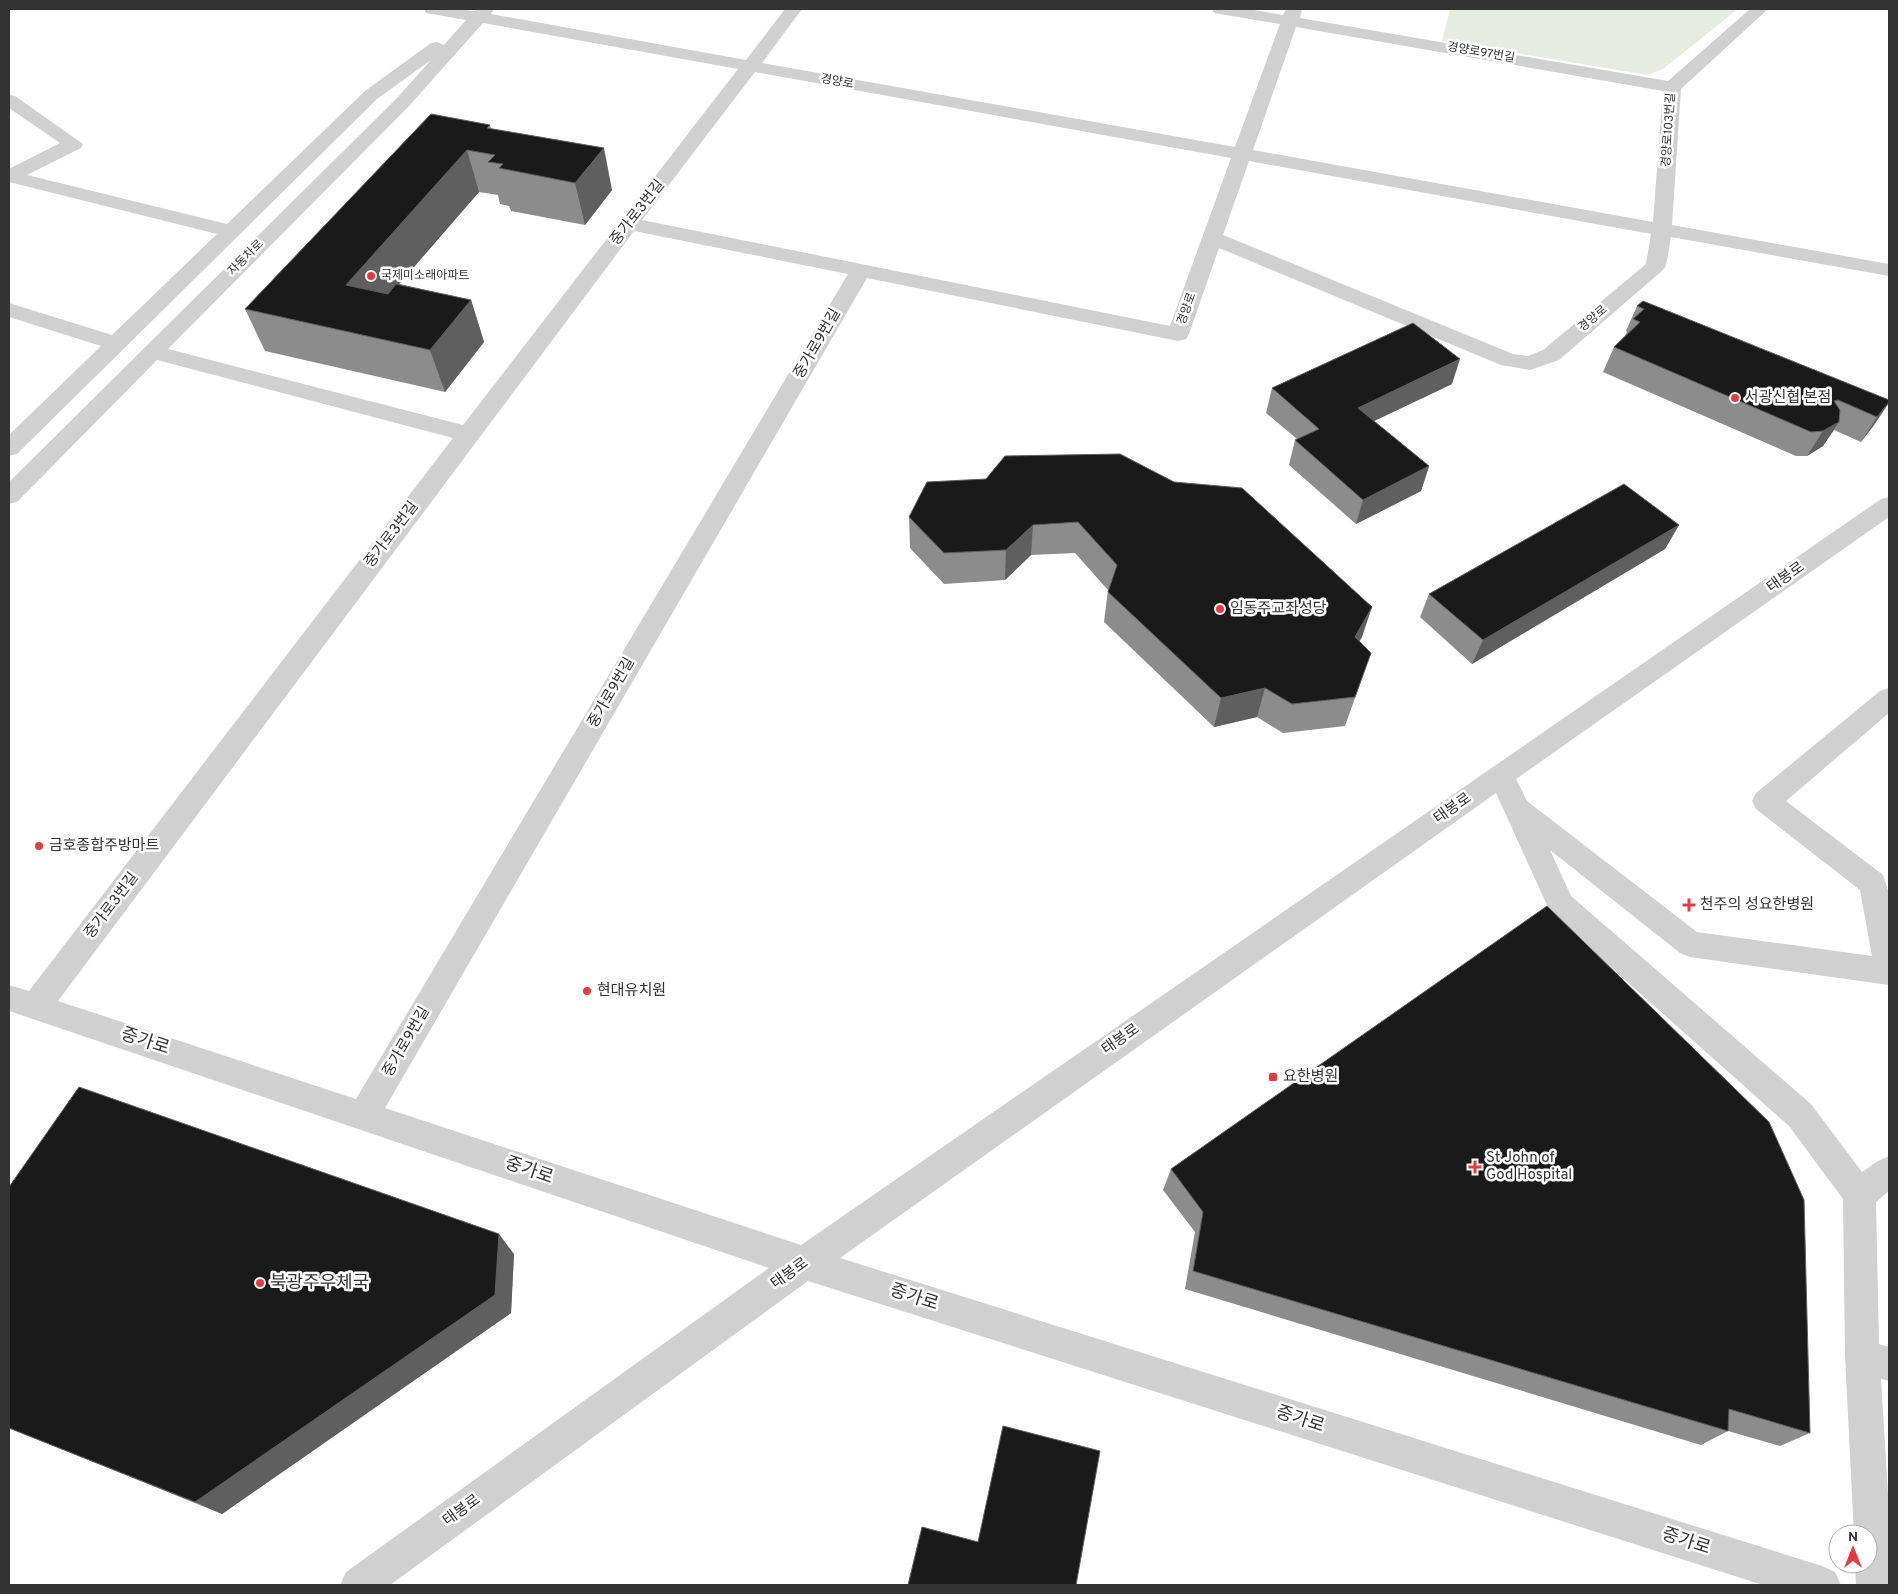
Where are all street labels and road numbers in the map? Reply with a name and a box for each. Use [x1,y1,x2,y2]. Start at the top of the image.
street label: 경양로97번길 [1446,39,1516,67]
street label: 경양로 [819,71,855,93]
street label: 경양로103번길 [1658,92,1680,168]
street label: 중가로3번길 [606,176,670,250]
street label: 자동차로 [225,237,267,279]
street label: 경양로 [1174,291,1200,327]
street label: 경양로 [1575,302,1611,336]
street label: 중가로9번길 [790,305,846,383]
street label: 중가로3번길 [361,498,423,572]
street label: 태봉로 [1764,558,1808,598]
street label: 중가로9번길 [584,654,640,732]
street label: 태봉로 [1431,789,1475,829]
street label: 중가로3번길 [81,869,143,943]
street label: 중가로9번길 [379,1003,435,1081]
street label: 태봉로 [1099,1020,1143,1060]
street label: 중가로 [118,1023,172,1061]
street label: 중가로 [502,1152,556,1190]
street label: 태봉로 [768,1254,812,1294]
street label: 중가로 [887,1279,941,1317]
street label: 중가로 [1273,1401,1327,1439]
street label: 태봉로 [440,1491,484,1531]
street label: 중가로 [1659,1523,1713,1561]

